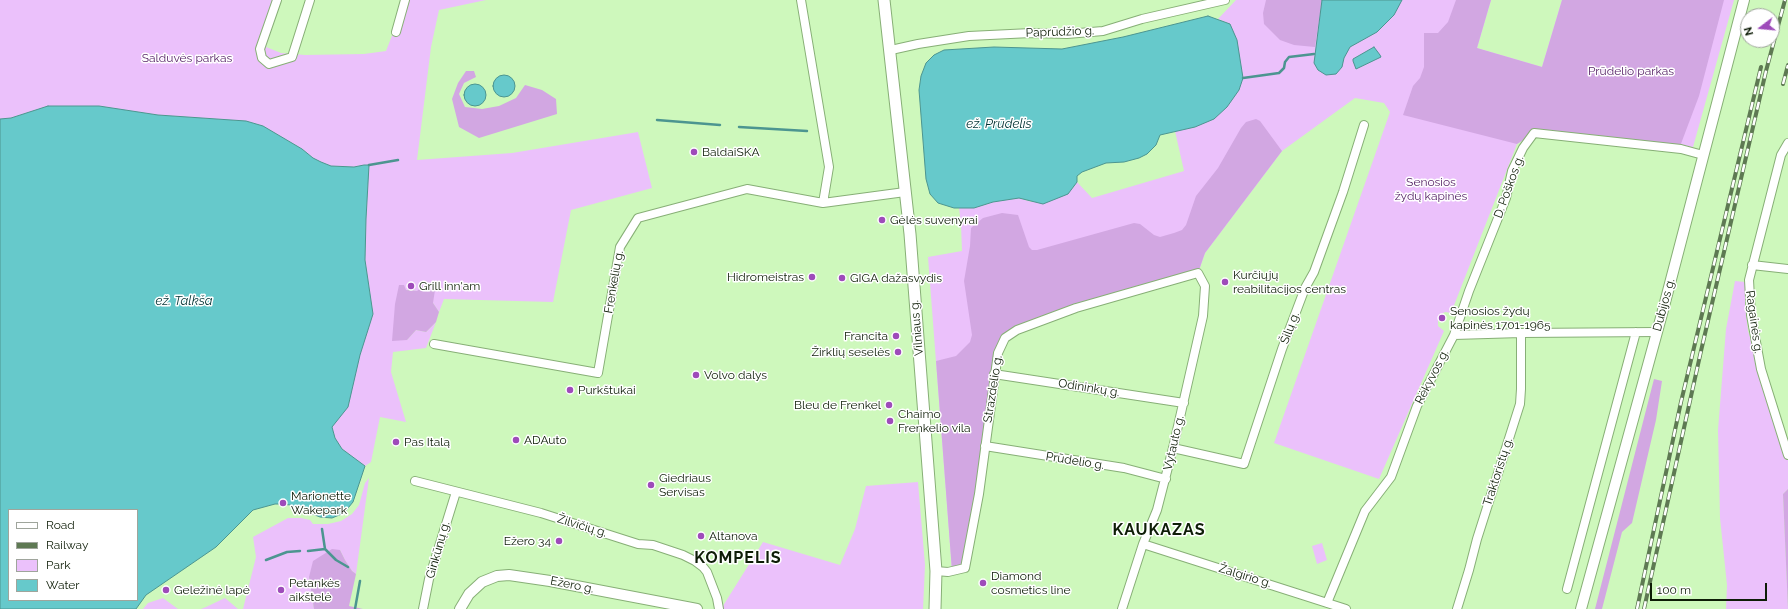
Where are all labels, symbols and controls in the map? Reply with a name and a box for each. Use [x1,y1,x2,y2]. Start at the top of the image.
north arrow [1740,8,1780,48]
street label: Paprūdžio g. [1025,24,1095,40]
text: N [1742,25,1756,37]
park label: Salduvės parkas [142,51,232,65]
park label: Prūdelio parkas [1588,64,1674,78]
water label: ež. Prūdelis [966,116,1032,132]
place label: BaldaiSKA [702,145,760,159]
marker: BaldaiSKA [689,147,699,157]
street label: D. Poškos g. [1491,154,1527,220]
park label: Senosios žydų kapinės [1395,175,1467,203]
place label: Gėlės suvenyrai [890,213,978,227]
marker: Gėlės suvenyrai [877,215,887,225]
street label: Frenkelių g. [601,249,627,315]
place label: Kurčiųjų reabilitacijos centras [1233,268,1346,296]
place label: Hidromeistras [727,270,804,284]
place label: GIGA dažasvydis [850,271,942,285]
marker: Hidromeistras [807,272,817,282]
marker: GIGA dažasvydis [837,273,847,283]
marker: Kurčiųjų reabilitacijos centras [1220,277,1230,287]
street label: Dubijos g. [1650,277,1678,333]
place label: Grill inn'am [419,279,480,293]
marker: Grill inn'am [406,281,416,291]
street label: Ragainės g. [1742,290,1766,354]
water label: ež. Talkša [156,293,212,309]
street label: Vilniaus g. [907,300,927,356]
place label: Senosios žydų kapinės 1701-1965 [1450,304,1551,332]
street label: Šilų g. [1277,310,1303,346]
marker: Senosios žydų kapinės 1701-1965 [1437,313,1447,323]
place label: Francita [844,329,888,343]
marker: Francita [891,331,901,341]
place label: Žirklių seselės [811,345,890,359]
marker: Žirklių seselės [893,347,903,357]
street label: Rėkyvos g. [1412,347,1452,407]
street label: Strazdelio g. [981,354,1005,424]
place label: Volvo dalys [704,368,767,382]
marker: Volvo dalys [691,370,701,380]
street label: Odininkų g. [1057,376,1121,400]
place label: Purkštukai [578,383,636,397]
marker: Purkštukai [565,385,575,395]
place label: Bleu de Frenkel [794,398,881,412]
marker: Bleu de Frenkel [884,400,894,410]
place label: Chaimo Frenkelio vila [898,407,971,435]
street label: Vytauto g. [1161,414,1187,472]
marker: Chaimo Frenkelio vila [885,416,895,426]
place label: ADAuto [524,433,567,447]
place label: Pas Italą [404,435,450,449]
marker: ADAuto [511,435,521,445]
street label: Traktoristų g. [1480,436,1516,508]
marker: Pas Italą [391,437,401,447]
street label: Prūdelio g. [1045,449,1105,473]
place label: Giedriaus Servisas [659,471,711,499]
marker: Giedriaus Servisas [646,480,656,490]
place label: Marionette Wakepark [291,489,351,517]
marker: Marionette Wakepark [278,498,288,508]
legend [8,509,138,601]
street label: Žilvičių g. [555,512,609,540]
text: Road [46,518,75,532]
street label: Ginkūnų g. [423,520,453,580]
district label: KAUKAZAS [1113,520,1205,540]
place label: Altanova [709,529,758,543]
marker: Altanova [696,531,706,541]
place label: Ežero 34 [504,534,551,548]
marker: Ežero 34 [554,536,564,546]
text: Railway [46,538,88,552]
district label: KOMPELIS [694,548,782,568]
text: Park [46,558,71,572]
street label: Žalgirio g. [1217,561,1273,591]
place label: Diamond cosmetics line [991,569,1070,597]
street label: Ežero g. [549,574,595,596]
scale bar [1652,575,1769,601]
place label: Petankės aikštelė [289,576,340,604]
text: Water [46,578,80,592]
marker: Diamond cosmetics line [978,578,988,588]
place label: Geležinė lapė [174,583,250,597]
text: 100 m [1657,583,1691,597]
marker: Geležinė lapė [161,585,171,595]
marker: Petankės aikštelė [276,585,286,595]

